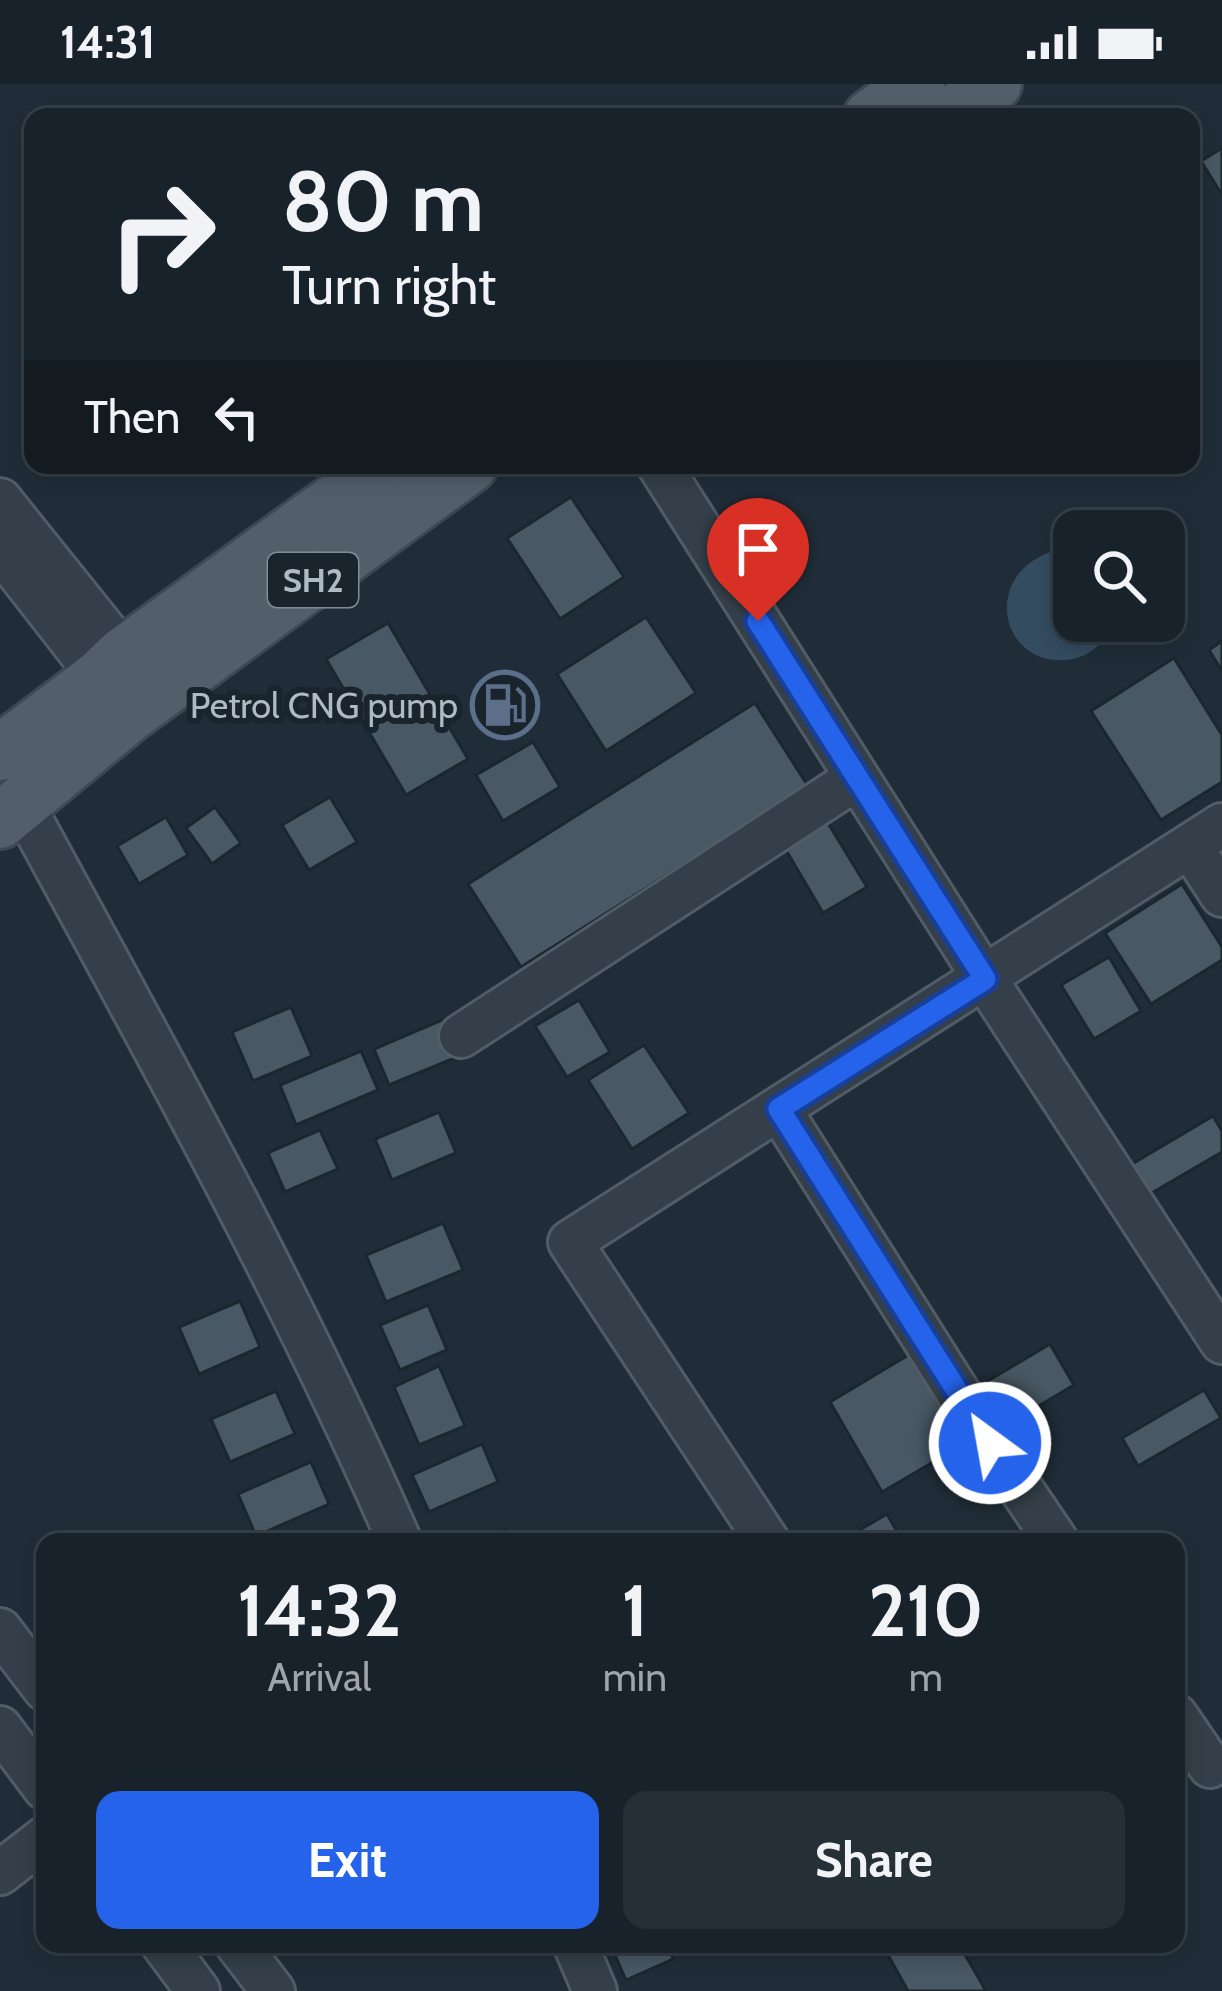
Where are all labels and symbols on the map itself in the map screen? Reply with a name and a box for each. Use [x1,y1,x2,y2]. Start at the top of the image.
pin [707,498,809,621]
road number: SH2 [268,553,358,607]
fuel station icon: Petrol CNG pump [470,670,540,740]
place label: Petrol CNG pump [190,683,458,727]
position arrow [927,1380,1053,1506]

